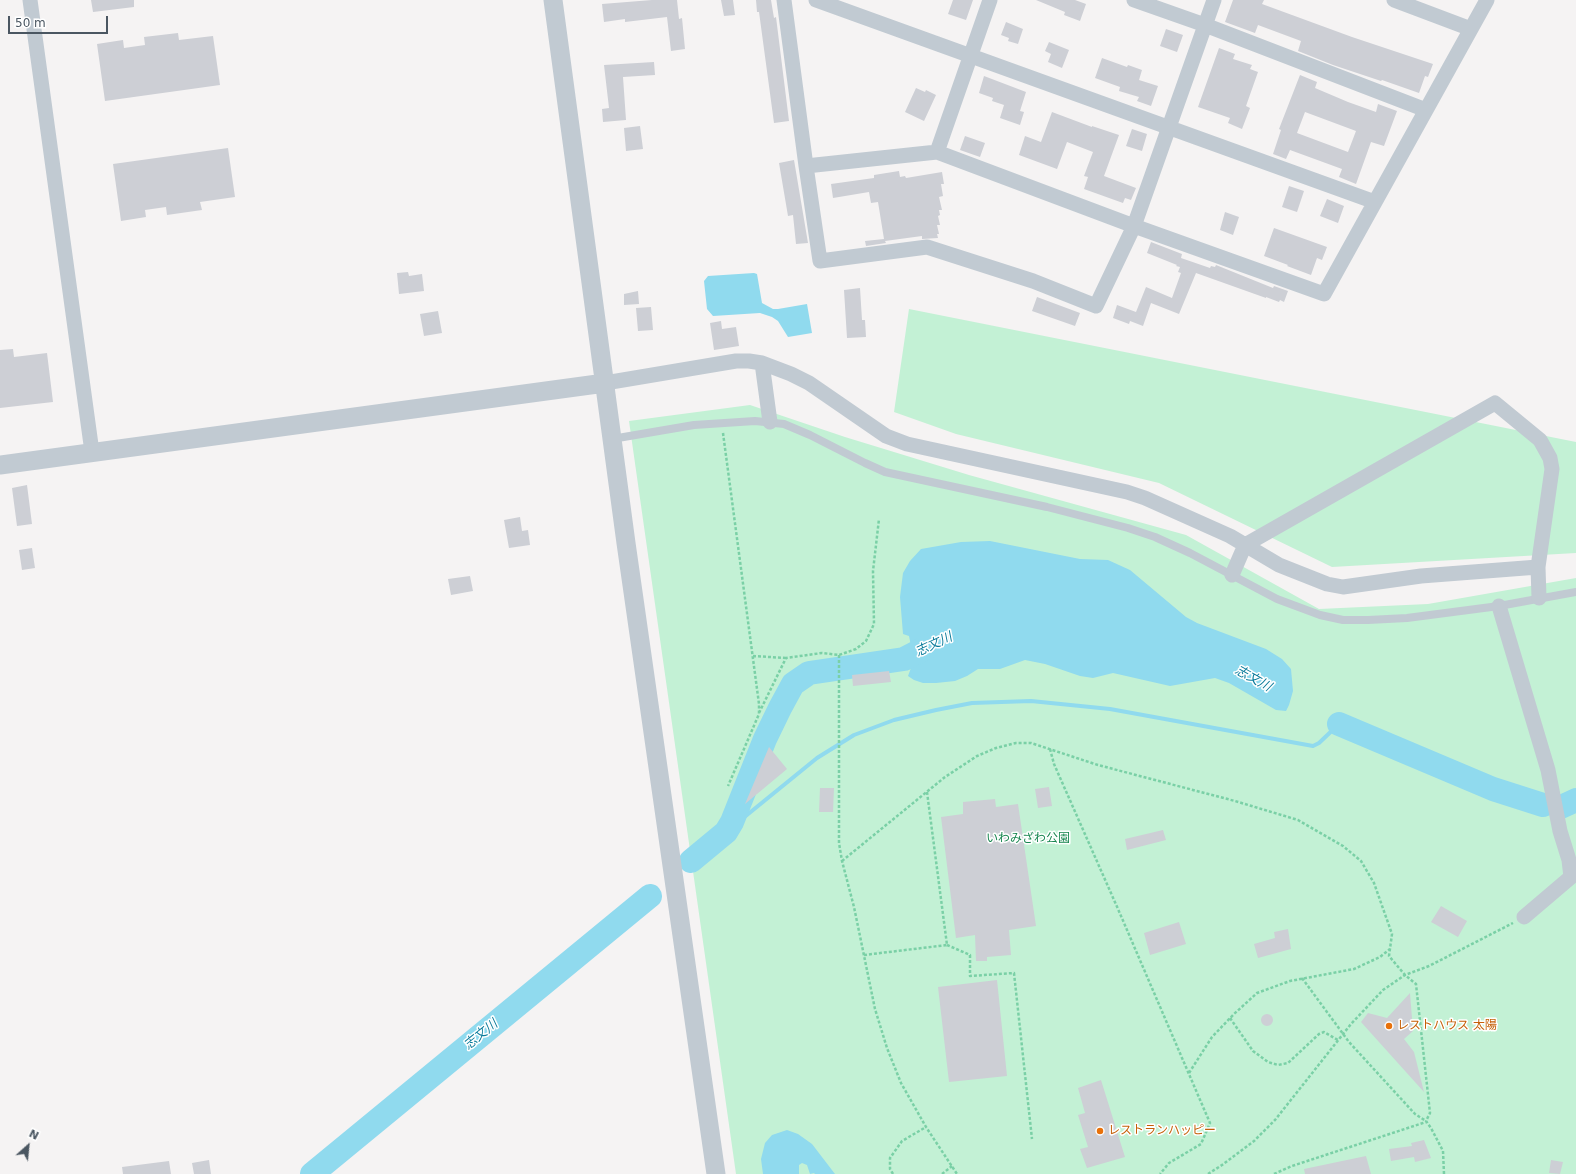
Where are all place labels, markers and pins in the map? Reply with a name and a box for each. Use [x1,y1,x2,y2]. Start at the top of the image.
place label: レストハウス 太陽 [1397,1019,1497,1033]
marker: レストハウス 太陽 [1384,1021,1394,1031]
place label: レストランハッピー [1108,1124,1216,1138]
marker: レストランハッピー [1095,1126,1105,1136]

